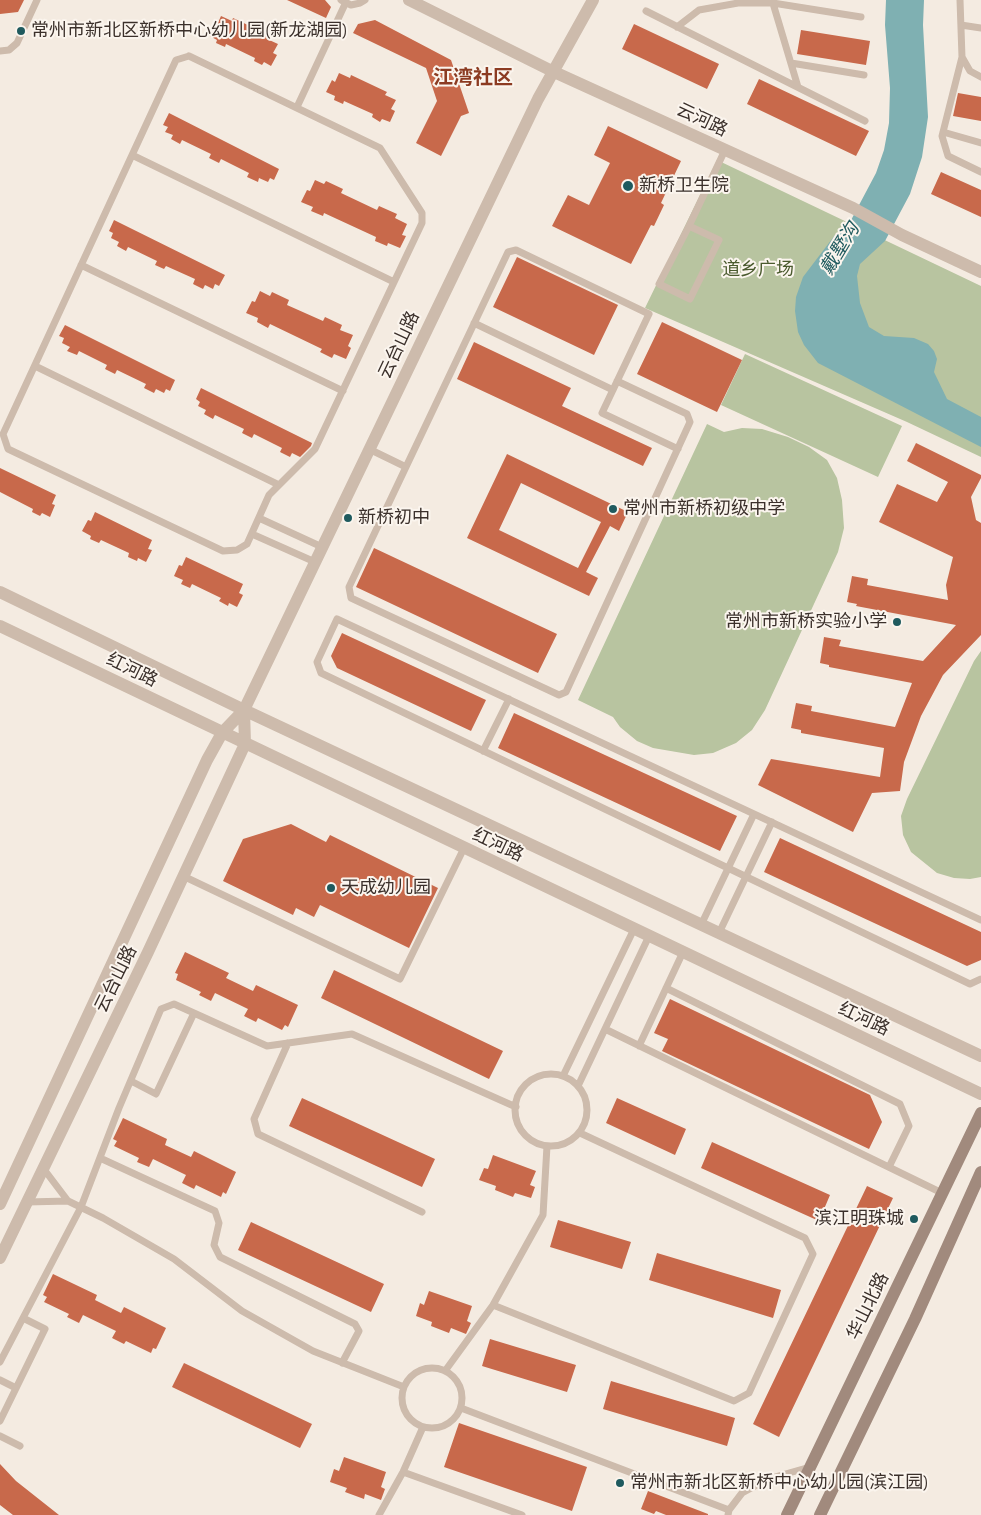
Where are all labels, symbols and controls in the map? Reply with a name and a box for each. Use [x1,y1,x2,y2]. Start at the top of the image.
place label: 常州市新北区新桥中心幼儿园(新龙湖园) [31,20,348,42]
marker: 常州市新北区新桥中心幼儿园(新龙湖园) [15,25,27,37]
district label: 江湾社区 [433,66,513,90]
street label: 云河路 [673,99,731,141]
place label: 新桥卫生院 [639,175,729,197]
marker: 新桥卫生院 [621,179,635,193]
water label: 戴墅沟 [816,219,864,279]
park label: 道乡广场 [722,259,794,281]
street label: 云台山路 [374,308,424,382]
place label: 常州市新桥初级中学 [623,498,785,520]
marker: 常州市新桥初级中学 [607,503,619,515]
place label: 新桥初中 [358,507,430,529]
marker: 新桥初中 [342,512,354,524]
place label: 常州市新桥实验小学 [725,611,887,633]
marker: 常州市新桥实验小学 [891,616,903,628]
street label: 红河路 [103,648,161,692]
street label: 红河路 [469,824,527,866]
place label: 天成幼儿园 [341,877,431,899]
marker: 天成幼儿园 [325,882,337,894]
street label: 云台山路 [91,942,141,1016]
street label: 红河路 [835,998,893,1040]
place label: 滨江明珠城 [814,1208,904,1230]
marker: 滨江明珠城 [908,1213,920,1225]
street label: 华山北路 [843,1269,893,1343]
place label: 常州市新北区新桥中心幼儿园(滨江园) [630,1472,929,1494]
marker: 常州市新北区新桥中心幼儿园(滨江园) [614,1477,626,1489]

